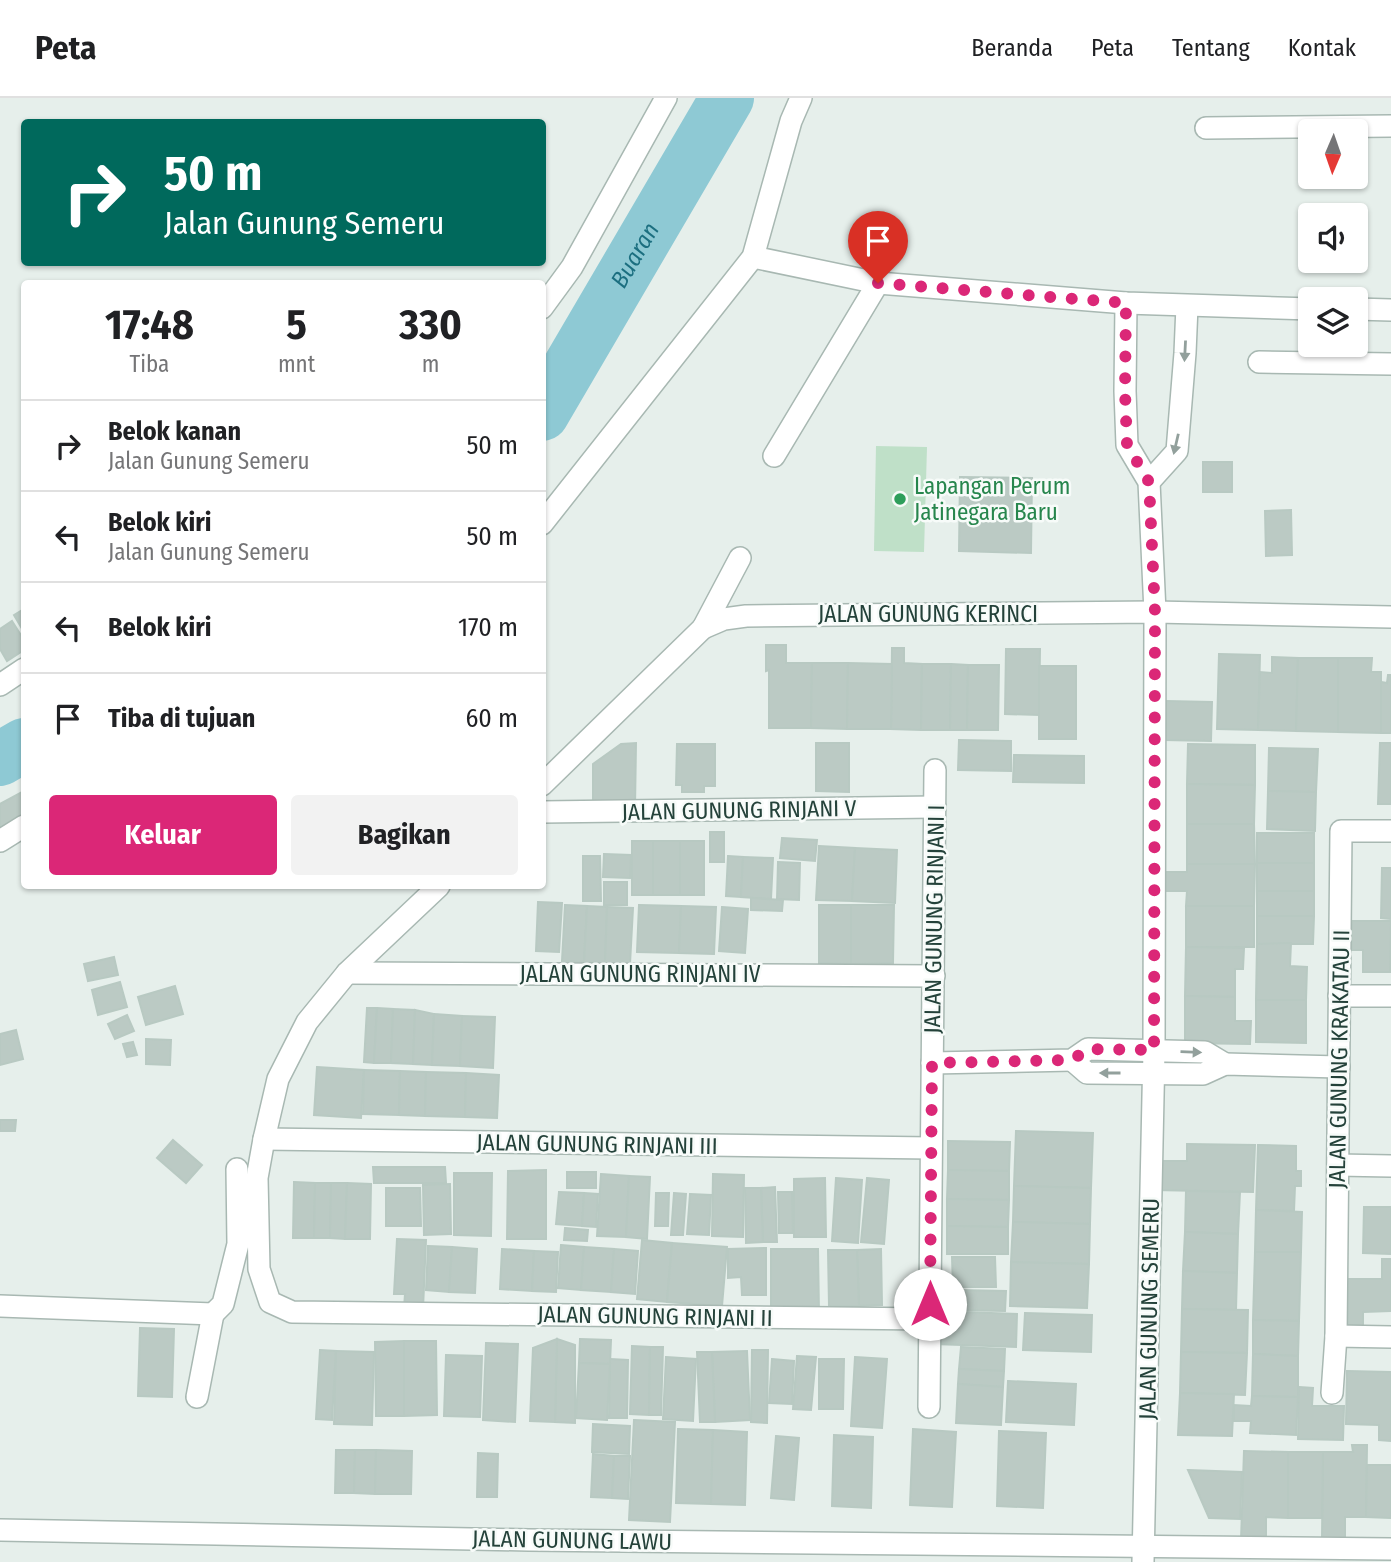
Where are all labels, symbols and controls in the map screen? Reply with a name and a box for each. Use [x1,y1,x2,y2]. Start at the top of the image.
text: Peta [35,28,96,68]
text: Beranda [971,34,1053,62]
text: Peta [1091,34,1134,62]
text: Tentang [1172,34,1250,62]
text: Kontak [1288,34,1356,62]
north arrow [1298,119,1368,189]
map controls [1298,119,1368,357]
text: 50 m [164,144,262,203]
icon: right [49,147,140,238]
button: sound [1298,203,1368,273]
text: Jalan Gunung Semeru [164,204,445,242]
pin [848,211,908,283]
water label: Buaran [605,218,665,293]
icon: arrive [859,222,897,260]
button: layers [1298,287,1368,357]
text: 17:48 [105,300,194,350]
text: 5 [286,300,307,350]
text: 330 [399,300,462,350]
one-way arrow [1180,341,1191,363]
text: Tiba [130,350,169,378]
text: mnt [278,350,315,378]
text: m [422,350,439,378]
text: Belok kanan [108,416,241,447]
icon: right [49,427,87,465]
text: 50 m [466,430,518,461]
one-way arrow [1170,433,1181,455]
text: Jalan Gunung Semeru [108,447,310,475]
place label: Lapangan Perum Jatinegara Baru [914,472,1070,526]
marker: Lapangan Perum Jatinegara Baru [892,491,908,507]
text: Belok kiri [108,507,211,538]
icon: left [49,518,87,556]
text: 50 m [466,521,518,552]
text: Jalan Gunung Semeru [108,538,310,566]
street label: JALAN GUNUNG KERINCI [818,600,1038,628]
icon: left [49,609,87,647]
text: Belok kiri [108,612,211,643]
text: 170 m [458,612,518,643]
icon: arrive [49,700,87,738]
text: Tiba di tujuan [108,703,255,734]
text: 60 m [465,703,518,734]
street label: JALAN GUNUNG RINJANI V [621,794,857,826]
button: Keluar [49,795,277,875]
button: Bagikan [291,795,518,875]
street label: JALAN GUNUNG RINJANI I [918,804,950,1034]
street label: JALAN GUNUNG KRAKATAU II [1323,929,1355,1189]
street label: JALAN GUNUNG RINJANI IV [520,960,761,988]
one-way arrow [1180,1046,1202,1057]
one-way arrow [1099,1067,1121,1079]
street label: JALAN GUNUNG RINJANI III [476,1128,718,1160]
street label: JALAN GUNUNG SEMERU [1133,1198,1165,1420]
position arrow [893,1267,967,1341]
street label: JALAN GUNUNG RINJANI II [537,1300,773,1332]
street label: JALAN GUNUNG LAWU [472,1524,672,1556]

